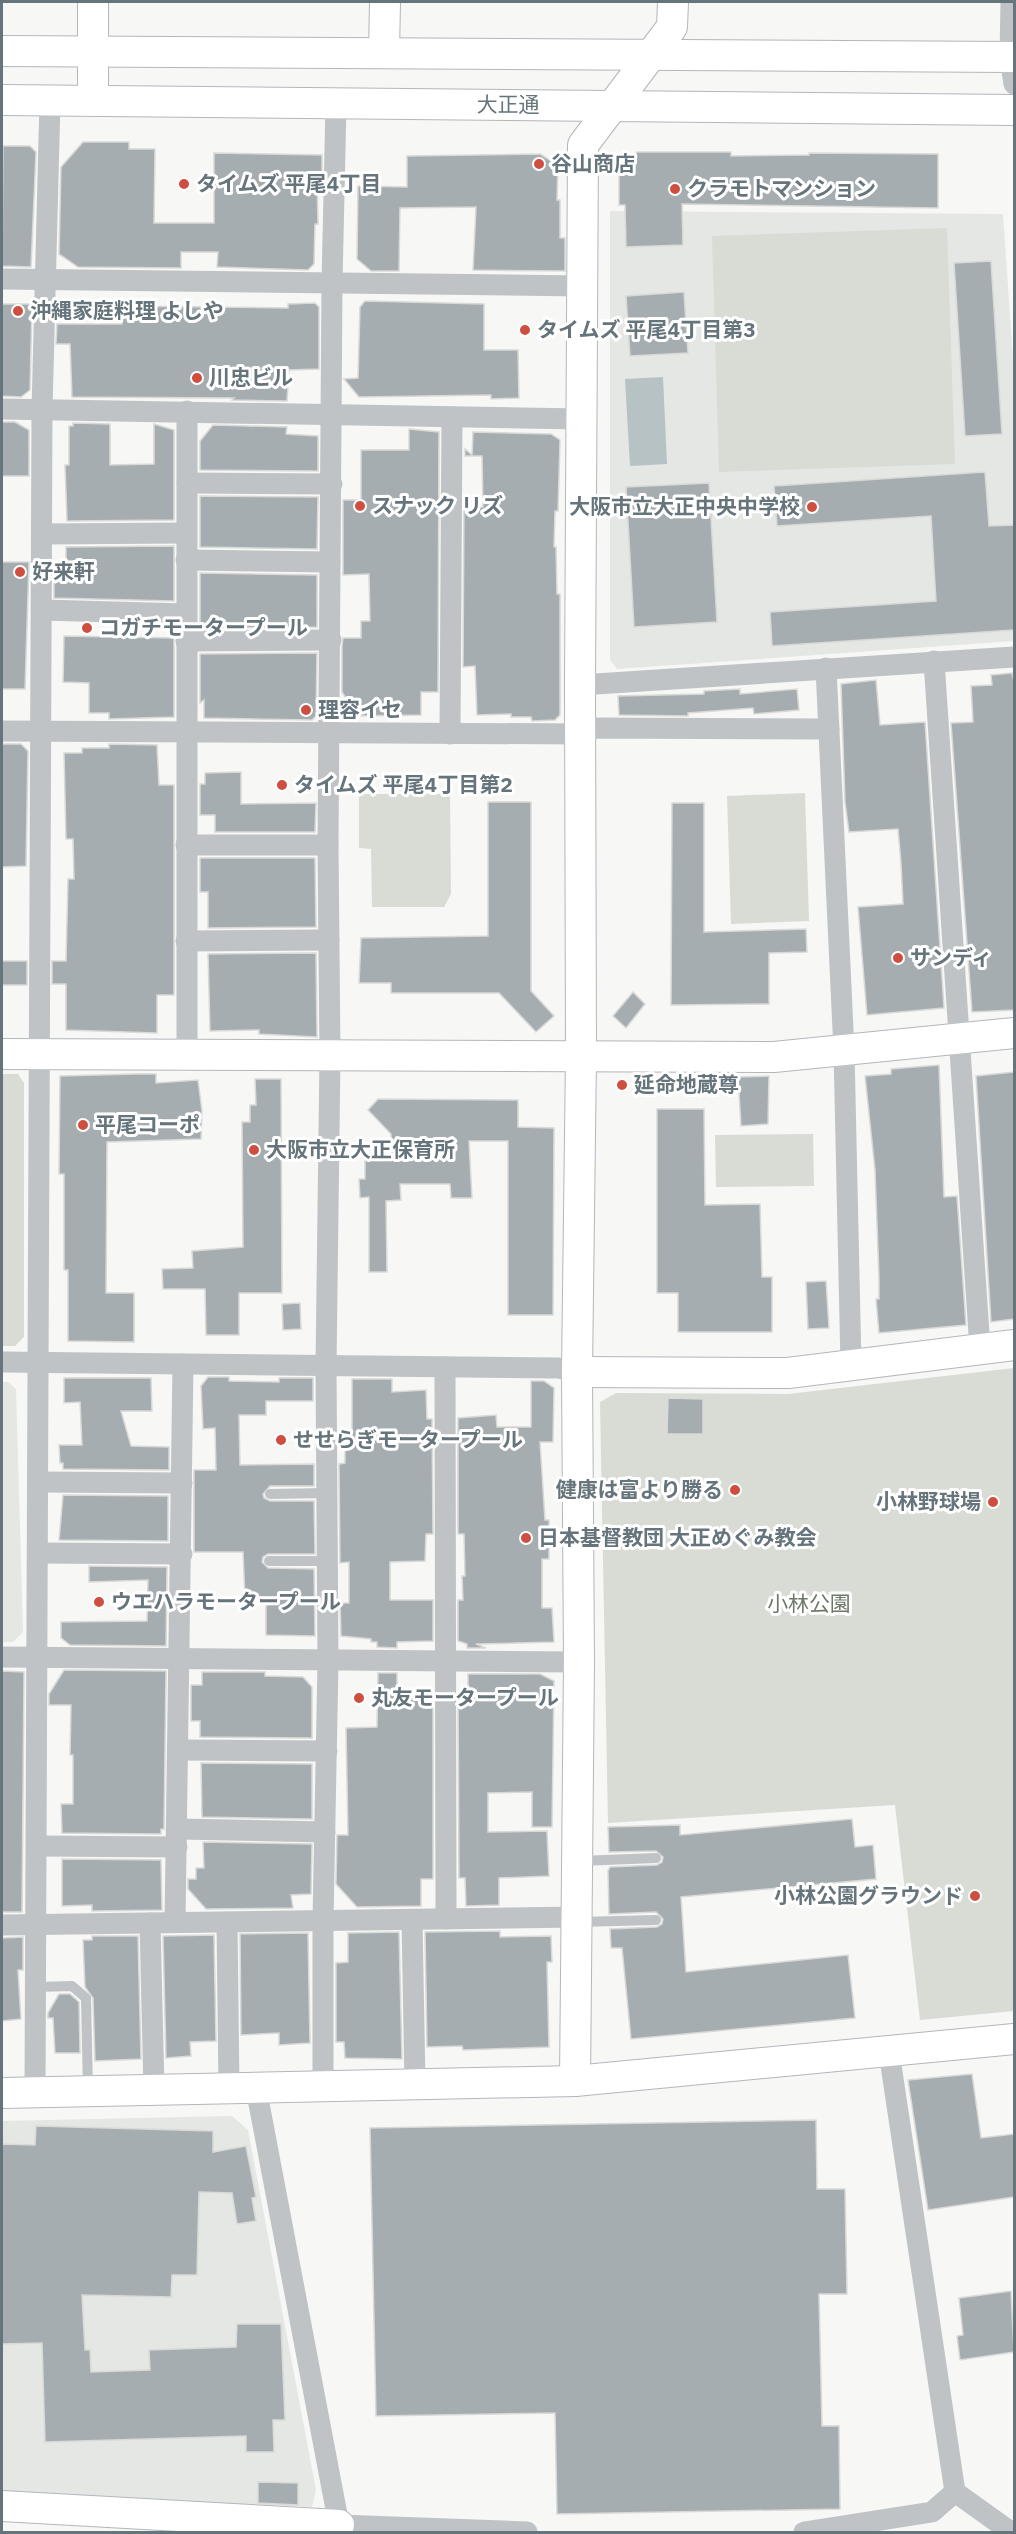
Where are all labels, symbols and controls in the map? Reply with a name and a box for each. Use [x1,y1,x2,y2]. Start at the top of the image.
street label: 大正通 [477,90,540,118]
place label: 谷山商店 [551,149,635,177]
marker: 谷山商店 [532,157,546,171]
place label: タイムズ 平尾4丁目 [196,169,381,197]
place label: クラモトマンション [687,174,876,202]
marker: タイムズ 平尾4丁目 [177,177,191,191]
marker: クラモトマンション [668,182,682,196]
place label: 沖縄家庭料理 よしや [30,296,224,324]
marker: 沖縄家庭料理 よしや [11,304,25,318]
place label: タイムズ 平尾4丁目第3 [537,315,756,343]
marker: タイムズ 平尾4丁目第3 [518,323,532,337]
place label: 川忠ビル [209,363,293,391]
marker: 川忠ビル [190,371,204,385]
place label: スナック リズ [372,491,503,519]
place label: 大阪市立大正中央中学校 [569,492,800,520]
marker: スナック リズ [353,499,367,513]
marker: 大阪市立大正中央中学校 [805,500,819,514]
place label: 好来軒 [32,557,95,585]
marker: 好来軒 [13,565,27,579]
place label: コガチモータープール [99,613,308,641]
marker: コガチモータープール [80,621,94,635]
place label: 理容イセ [318,695,402,723]
marker: 理容イセ [299,703,313,717]
place label: タイムズ 平尾4丁目第2 [294,770,513,798]
marker: タイムズ 平尾4丁目第2 [275,778,289,792]
place label: サンディ [910,943,993,971]
marker: サンディ [891,951,905,965]
place label: 延命地蔵尊 [634,1070,739,1098]
marker: 延命地蔵尊 [615,1078,629,1092]
place label: 平尾コーポ [95,1110,200,1138]
marker: 平尾コーポ [76,1118,90,1132]
place label: 大阪市立大正保育所 [266,1135,455,1163]
marker: 大阪市立大正保育所 [247,1143,261,1157]
place label: せせらぎモータープール [293,1425,523,1453]
marker: せせらぎモータープール [274,1433,288,1447]
place label: 健康は富より勝る [555,1475,723,1503]
marker: 健康は富より勝る [728,1483,742,1497]
place label: 小林野球場 [876,1487,981,1515]
marker: 小林野球場 [986,1495,1000,1509]
place label: 日本基督教団 大正めぐみ教会 [538,1523,817,1551]
marker: 日本基督教団 大正めぐみ教会 [519,1531,533,1545]
place label: ウエハラモータープール [111,1587,341,1615]
park label: 小林公園 [767,1589,851,1617]
marker: ウエハラモータープール [92,1595,106,1609]
place label: 丸友モータープール [371,1683,559,1711]
marker: 丸友モータープール [352,1691,366,1705]
place label: 小林公園グラウンド [774,1881,963,1909]
marker: 小林公園グラウンド [968,1889,982,1903]

